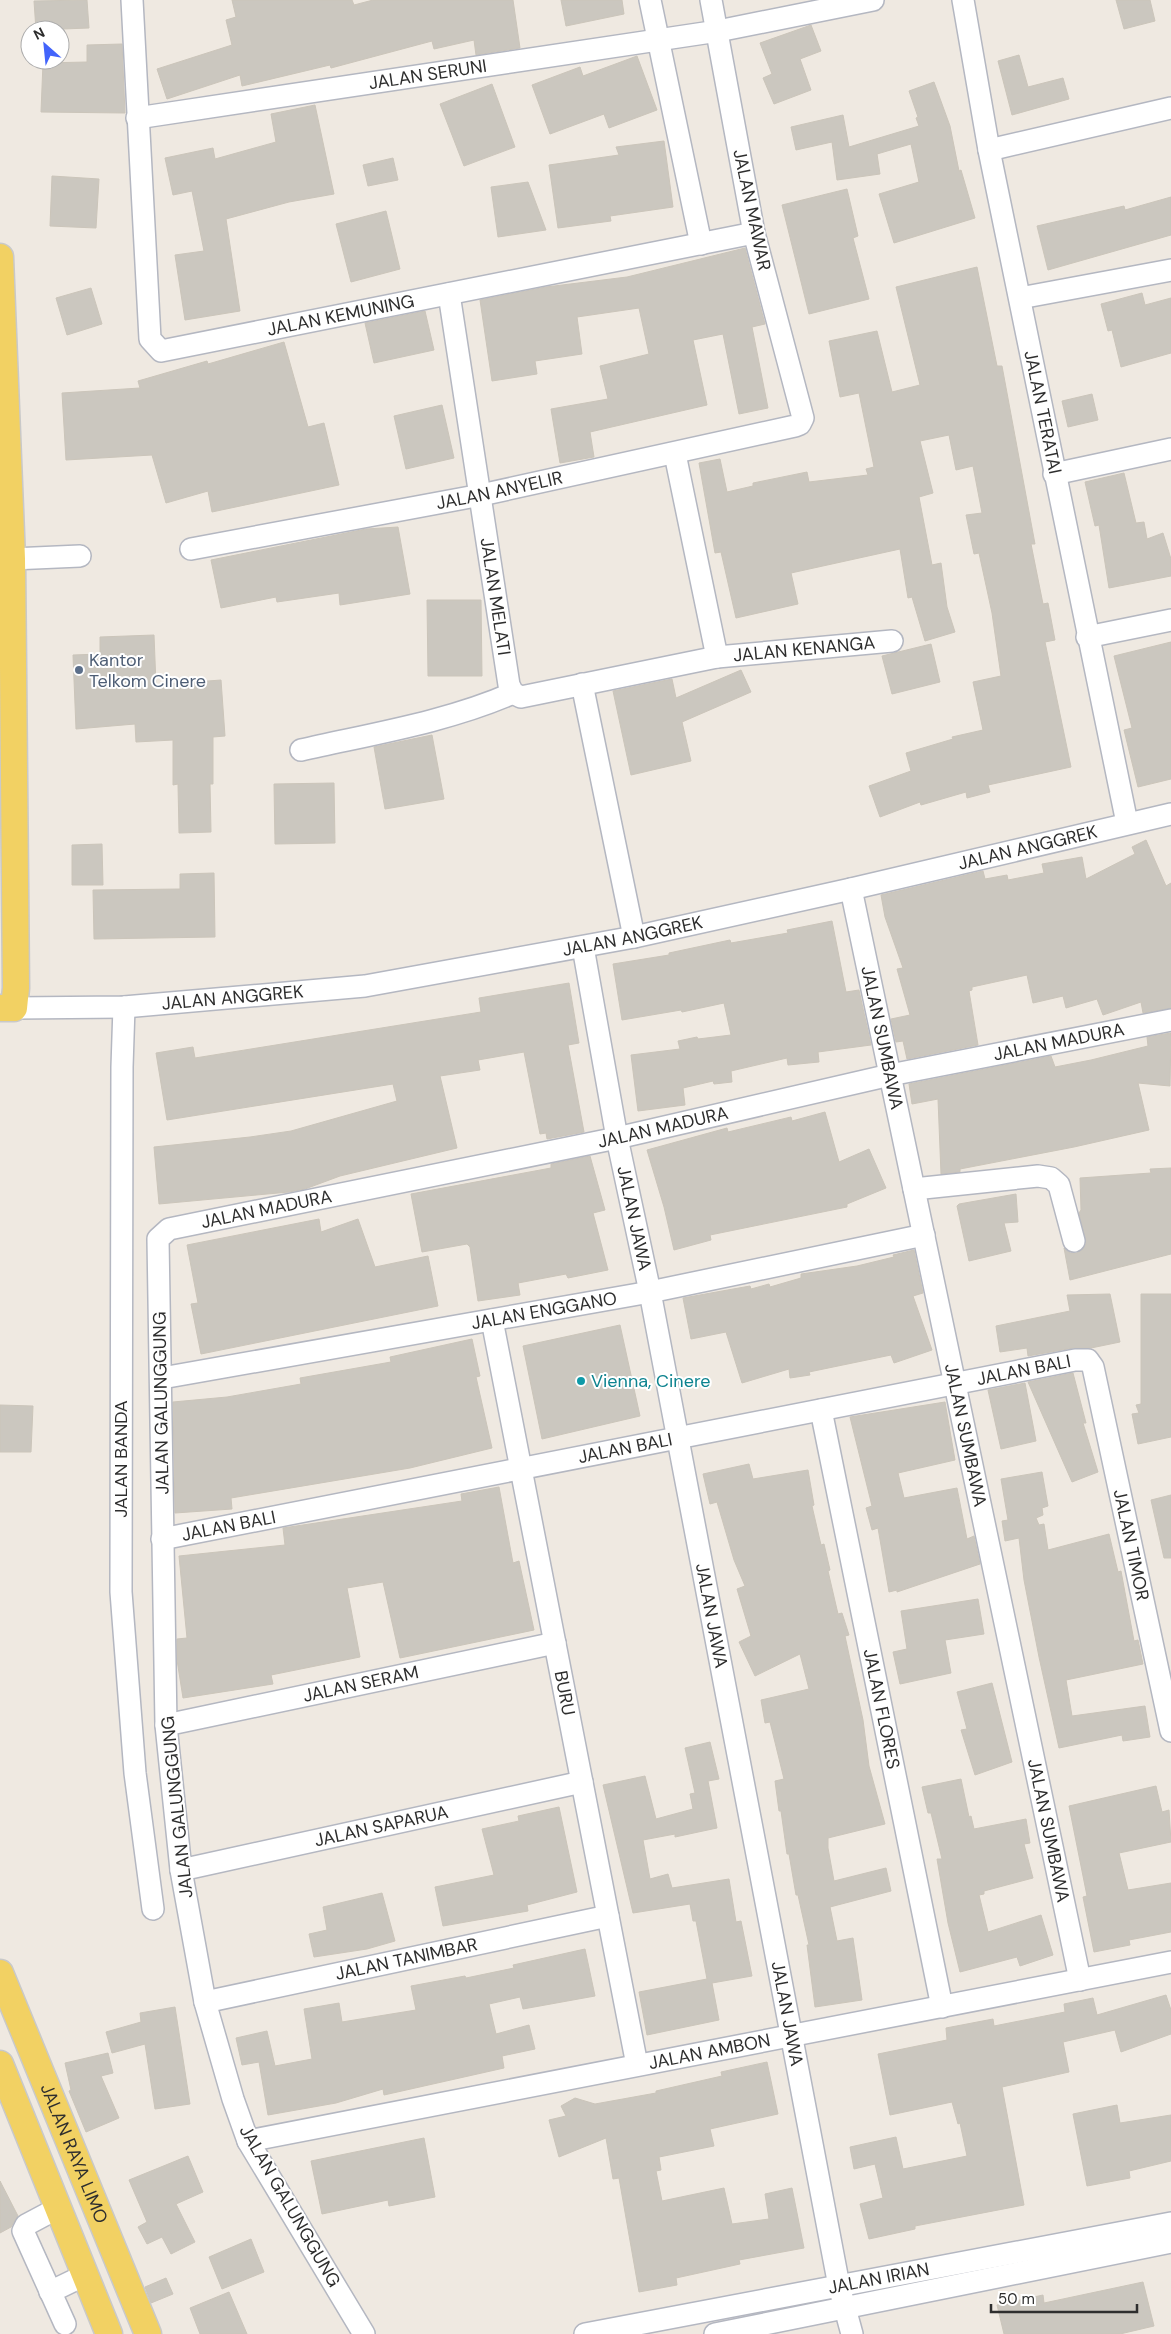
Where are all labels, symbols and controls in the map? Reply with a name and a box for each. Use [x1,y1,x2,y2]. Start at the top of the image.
north arrow [20,20,70,70]
text: N [30,23,48,44]
street label: JALAN SERUNI [367,54,488,95]
street label: JALAN MAWAR [727,147,777,273]
street label: JALAN KEMUNING [265,289,416,342]
street label: JALAN TERATAI [1018,348,1067,476]
street label: JALAN ANYELIR [434,465,565,515]
street label: JALAN MELATI [475,536,516,657]
street label: JALAN KENANGA [732,631,876,667]
place label: Kantor Telkom Cinere [89,648,206,693]
marker: Kantor Telkom Cinere [73,664,85,676]
street label: JALAN ANGGREK [956,820,1100,876]
street label: JALAN ANGGREK [561,910,705,962]
street label: JALAN SUMBAWA [855,964,909,1112]
street label: JALAN ANGGREK [161,979,305,1016]
street label: JALAN MADURA [991,1017,1127,1067]
street label: JALAN MADURA [596,1101,731,1154]
street label: JALAN JAWA [611,1164,657,1273]
street label: JALAN MADURA [199,1184,334,1234]
street label: JALAN ENGGANO [469,1286,619,1335]
street label: JALAN GALUNGGUNG [147,1311,175,1495]
street label: JALAN BALI [974,1349,1073,1391]
street label: JALAN SUMBAWA [939,1361,992,1509]
place label: Vienna, Cinere [591,1369,710,1393]
marker: Vienna, Cinere [575,1375,587,1387]
street label: JALAN BANDA [109,1400,133,1518]
street label: JALAN BALI [576,1427,674,1469]
street label: JALAN TIMOR [1108,1487,1155,1603]
street label: JALAN BALI [180,1505,278,1547]
street label: JALAN JAWA [690,1561,733,1670]
street label: JALAN FLORES [858,1647,906,1771]
street label: JALAN SERAM [301,1660,421,1708]
street label: BURU [549,1669,581,1717]
street label: JALAN GALUNGGUNG [155,1715,199,1899]
street label: JALAN SUMBAWA [1022,1757,1075,1904]
street label: JALAN SAPARUA [312,1800,450,1852]
street label: JALAN TANIMBAR [333,1932,480,1986]
street label: JALAN JAWA [765,1959,809,2068]
street label: JALAN AMBON [647,2028,772,2075]
street label: JALAN RAYA LIMO [35,2080,113,2227]
street label: JALAN GALUNGGUNG [234,2121,346,2291]
street label: JALAN IRIAN [826,2257,931,2300]
scale bar [991,2282,1137,2314]
text: 50 m [998,2289,1035,2309]

